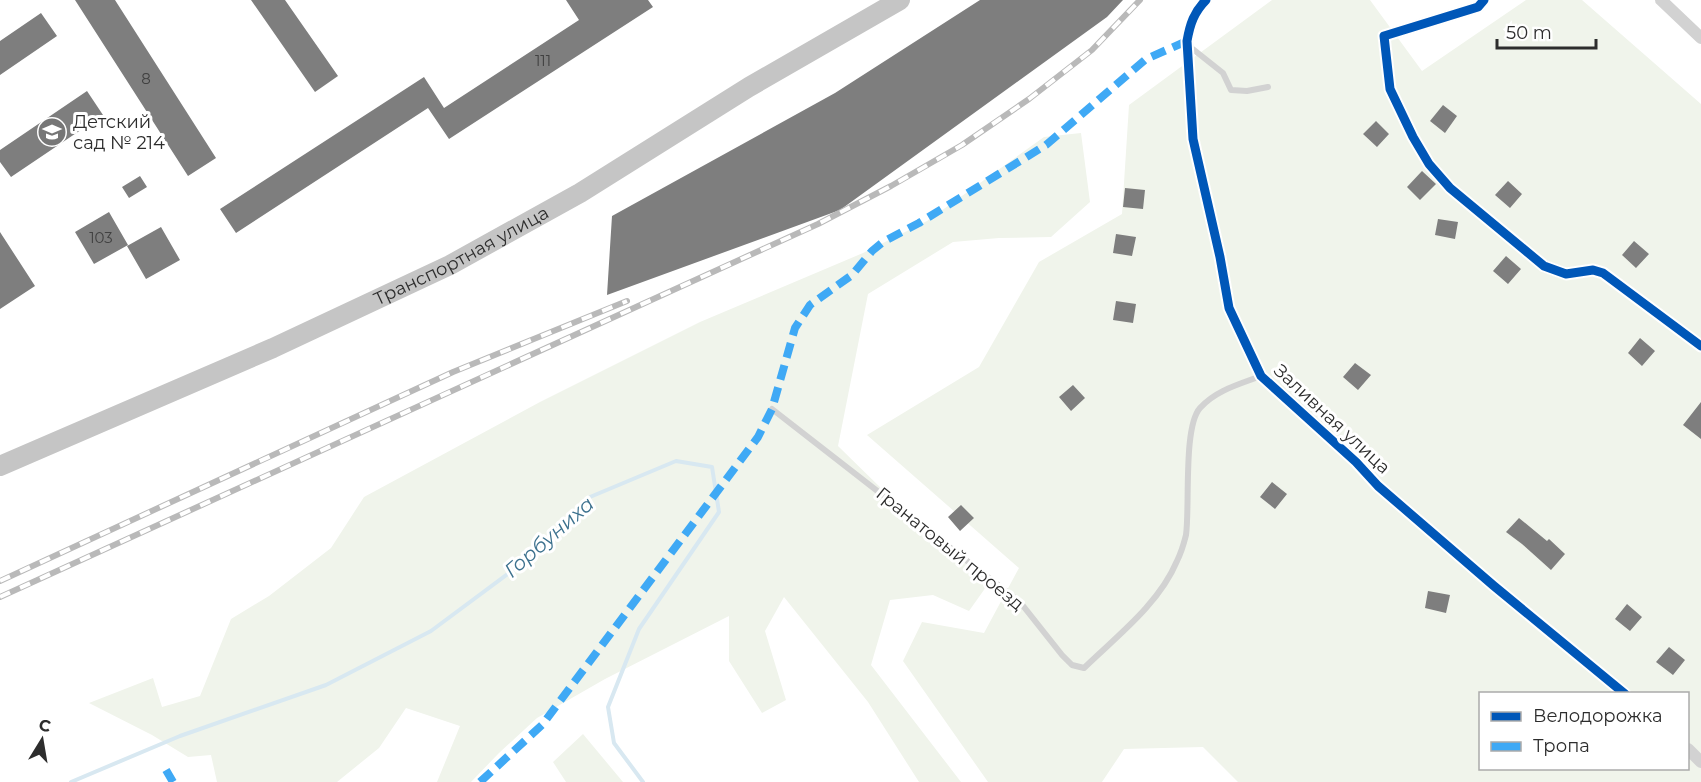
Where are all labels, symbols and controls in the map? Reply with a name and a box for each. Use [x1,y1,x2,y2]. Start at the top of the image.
scale bar [1497,12,1596,50]
text: 50 m [1506,22,1552,44]
house number: 111 [535,51,551,70]
house number: 8 [141,69,151,88]
place label: Детский сад № 214 [73,111,165,154]
school or university icon: Детский сад № 214 [36,116,68,148]
street label: Транспортная улица [370,202,553,310]
house number: 103 [89,228,113,247]
street label: Заливная улица [1269,360,1395,478]
street label: Гранатовый проезд [872,483,1028,616]
water label: Горбуниха [499,491,599,583]
legend [1479,692,1689,770]
text: Велодорожка [1533,705,1662,727]
north arrow [12,710,72,770]
text: С [37,715,53,736]
text: Тропа [1533,735,1590,757]

